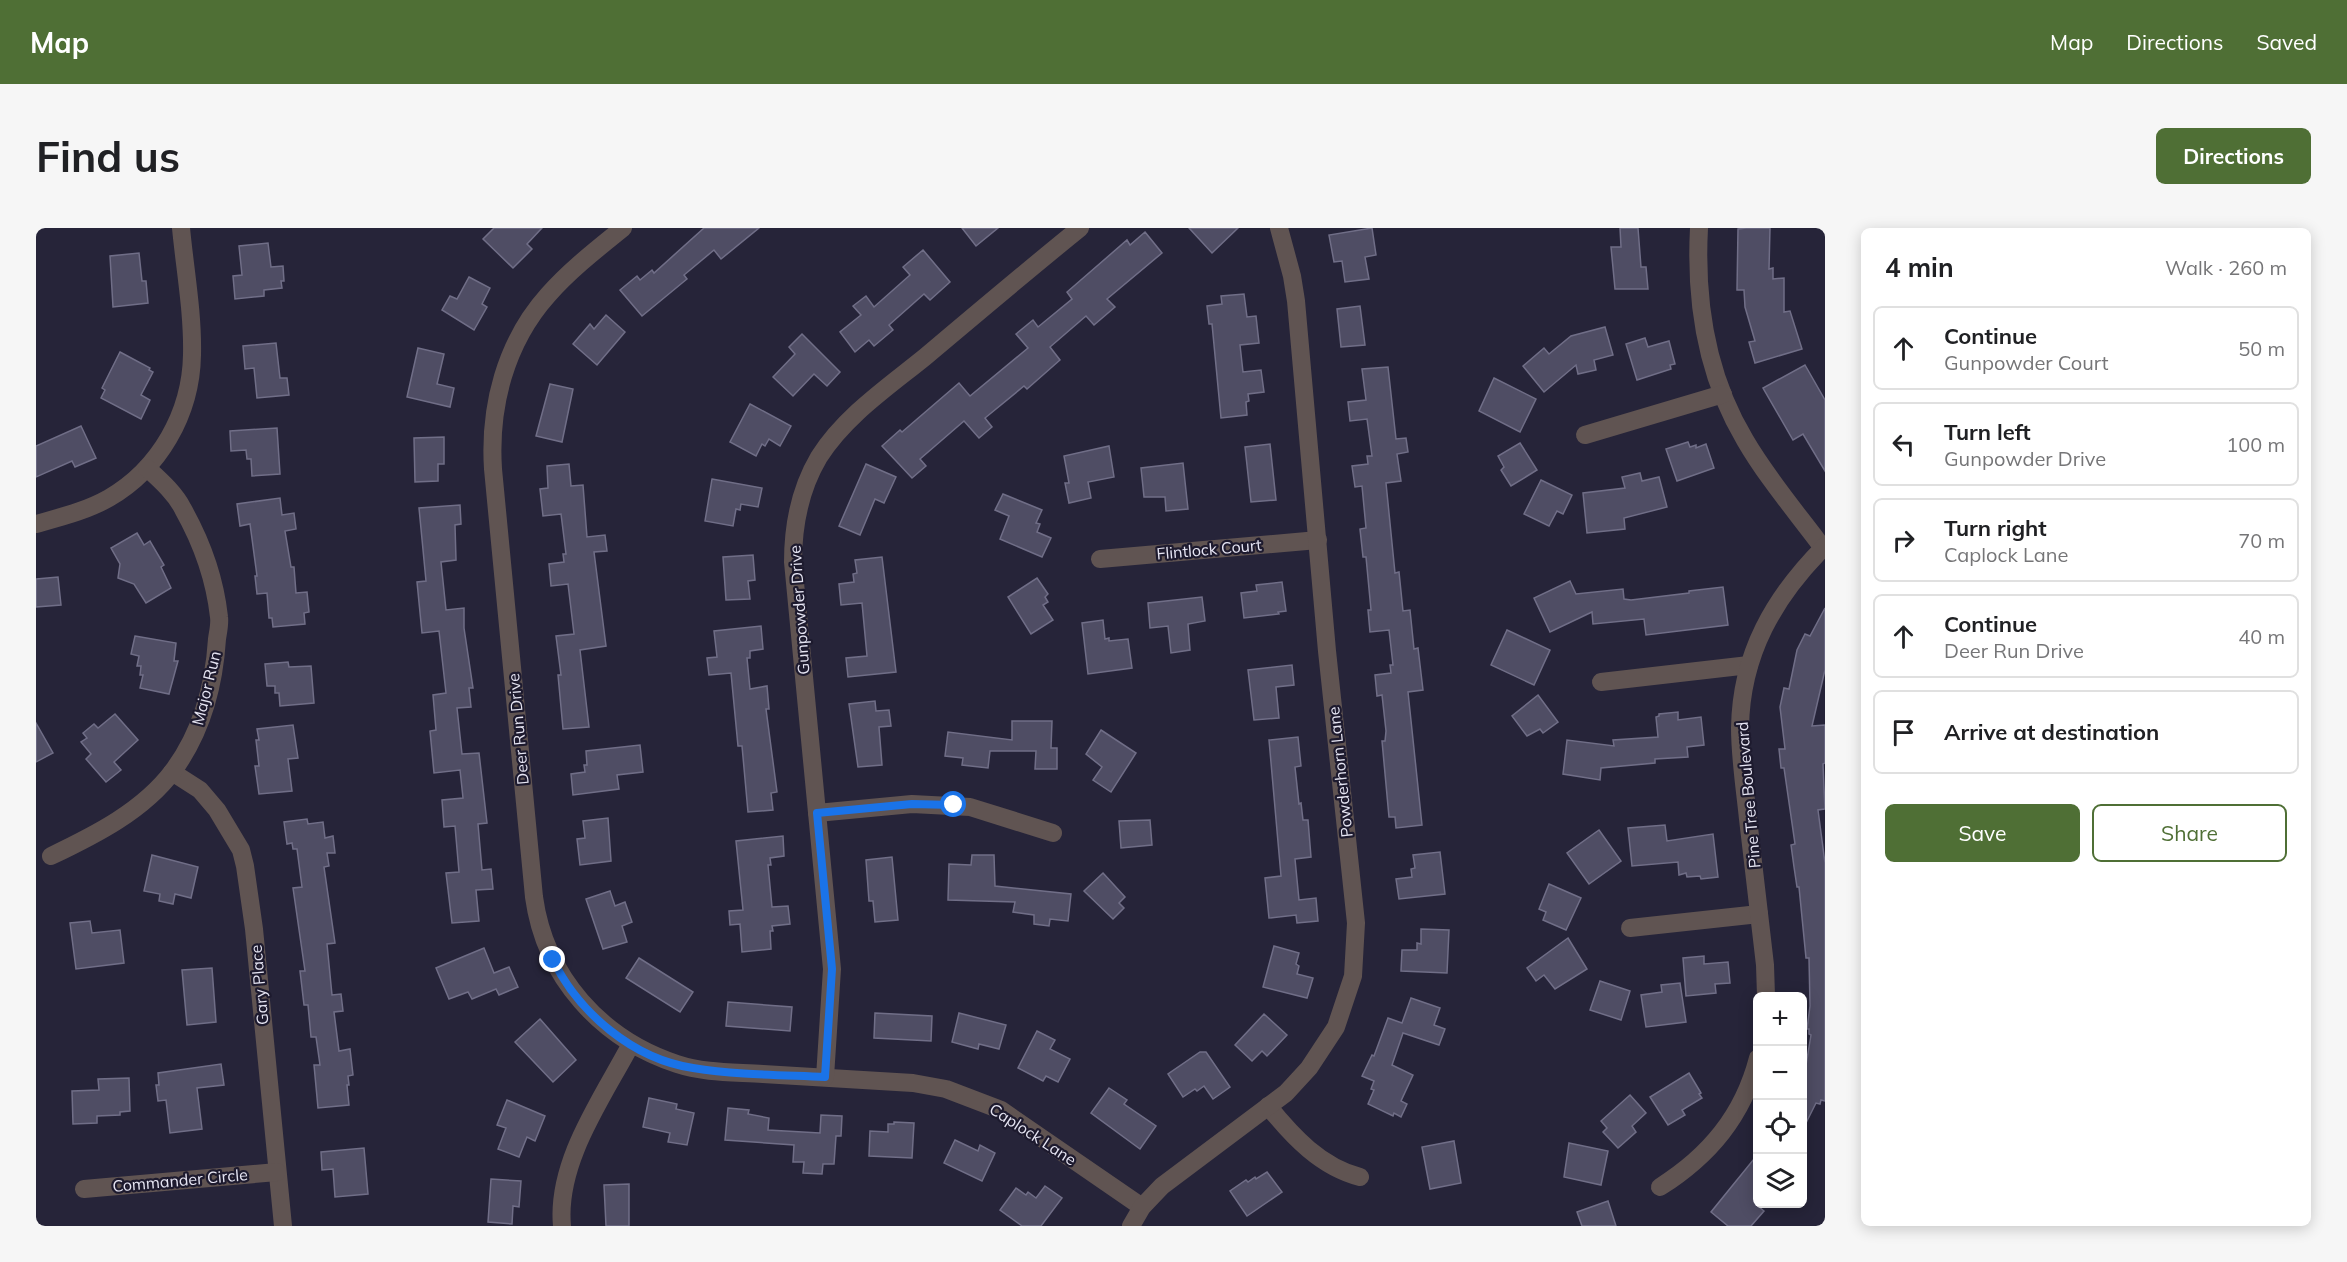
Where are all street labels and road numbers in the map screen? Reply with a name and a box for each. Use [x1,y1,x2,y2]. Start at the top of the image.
street label: Flintlock Court [1156,534,1263,564]
street label: Gunpowder Drive [785,545,813,675]
street label: Major Run [187,649,225,727]
street label: Deer Run Drive [503,672,533,786]
street label: Powderhorn Lane [1323,706,1357,838]
street label: Pine Tree Boulevard [1732,721,1764,869]
street label: Gary Place [246,944,272,1026]
street label: Caplock Lane [986,1099,1080,1169]
street label: Commander Circle [111,1164,249,1196]

